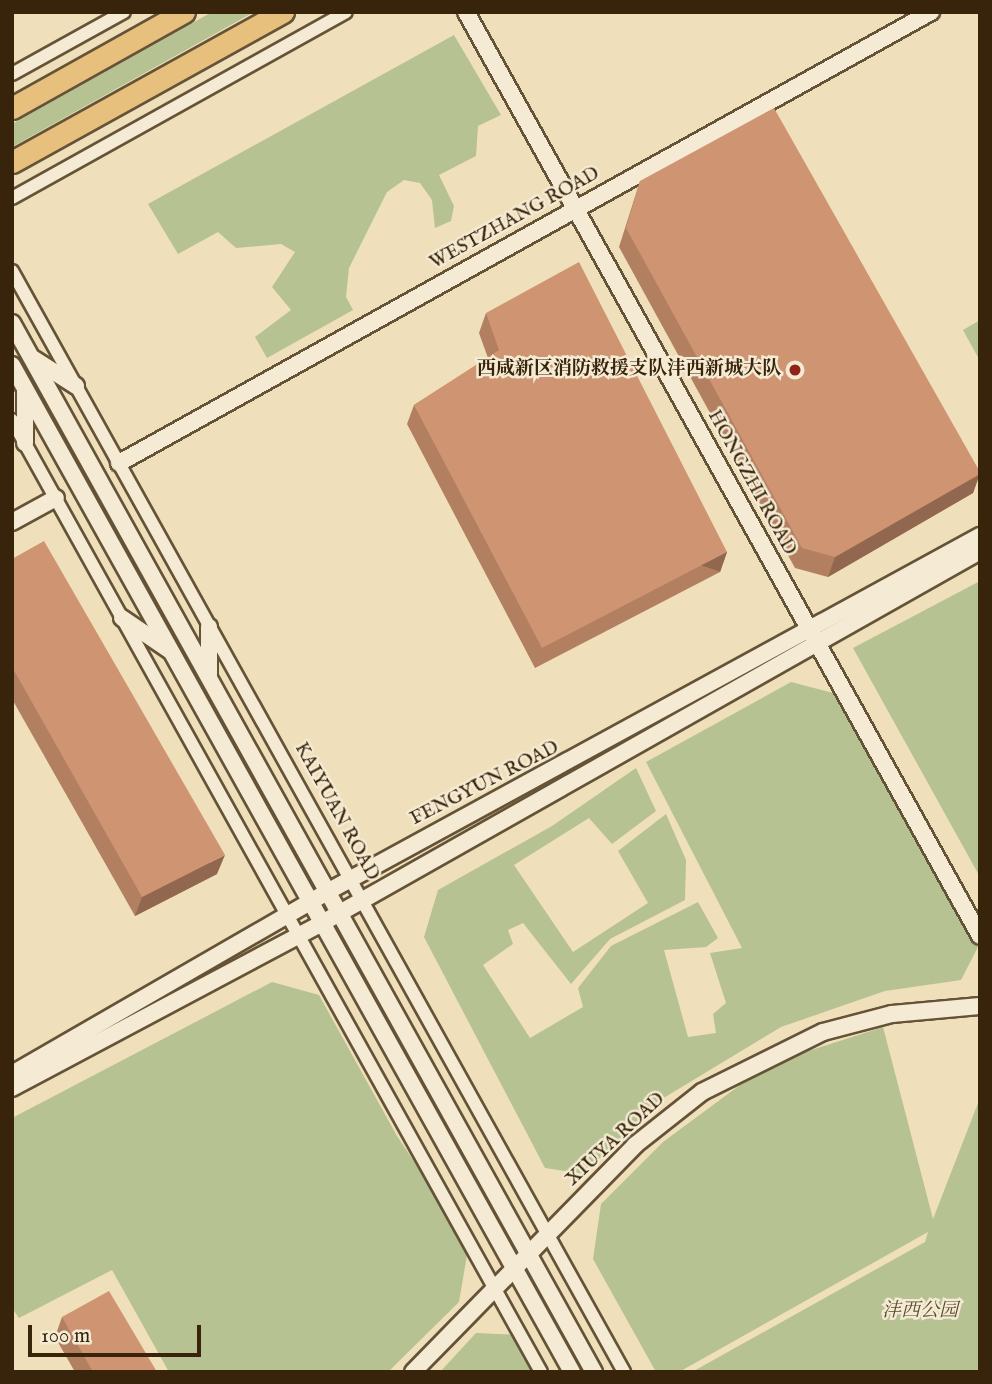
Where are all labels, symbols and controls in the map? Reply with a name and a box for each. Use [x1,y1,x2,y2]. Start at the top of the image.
street label: WESTZHANG ROAD [426,163,604,275]
place label: 西咸新区消防救援支队沣西新城大队 [477,359,781,381]
marker: 西咸新区消防救援支队沣西新城大队 [787,362,803,378]
street label: HONGZHI ROAD [702,407,800,559]
street label: FENGYUN ROAD [407,737,563,831]
street label: KAIYUAN ROAD [289,739,383,885]
street label: XIUYA ROAD [562,1088,670,1192]
park label: 沣西公园 [882,1301,958,1323]
scale bar [32,1310,205,1354]
text: 100 m [41,1323,90,1350]

